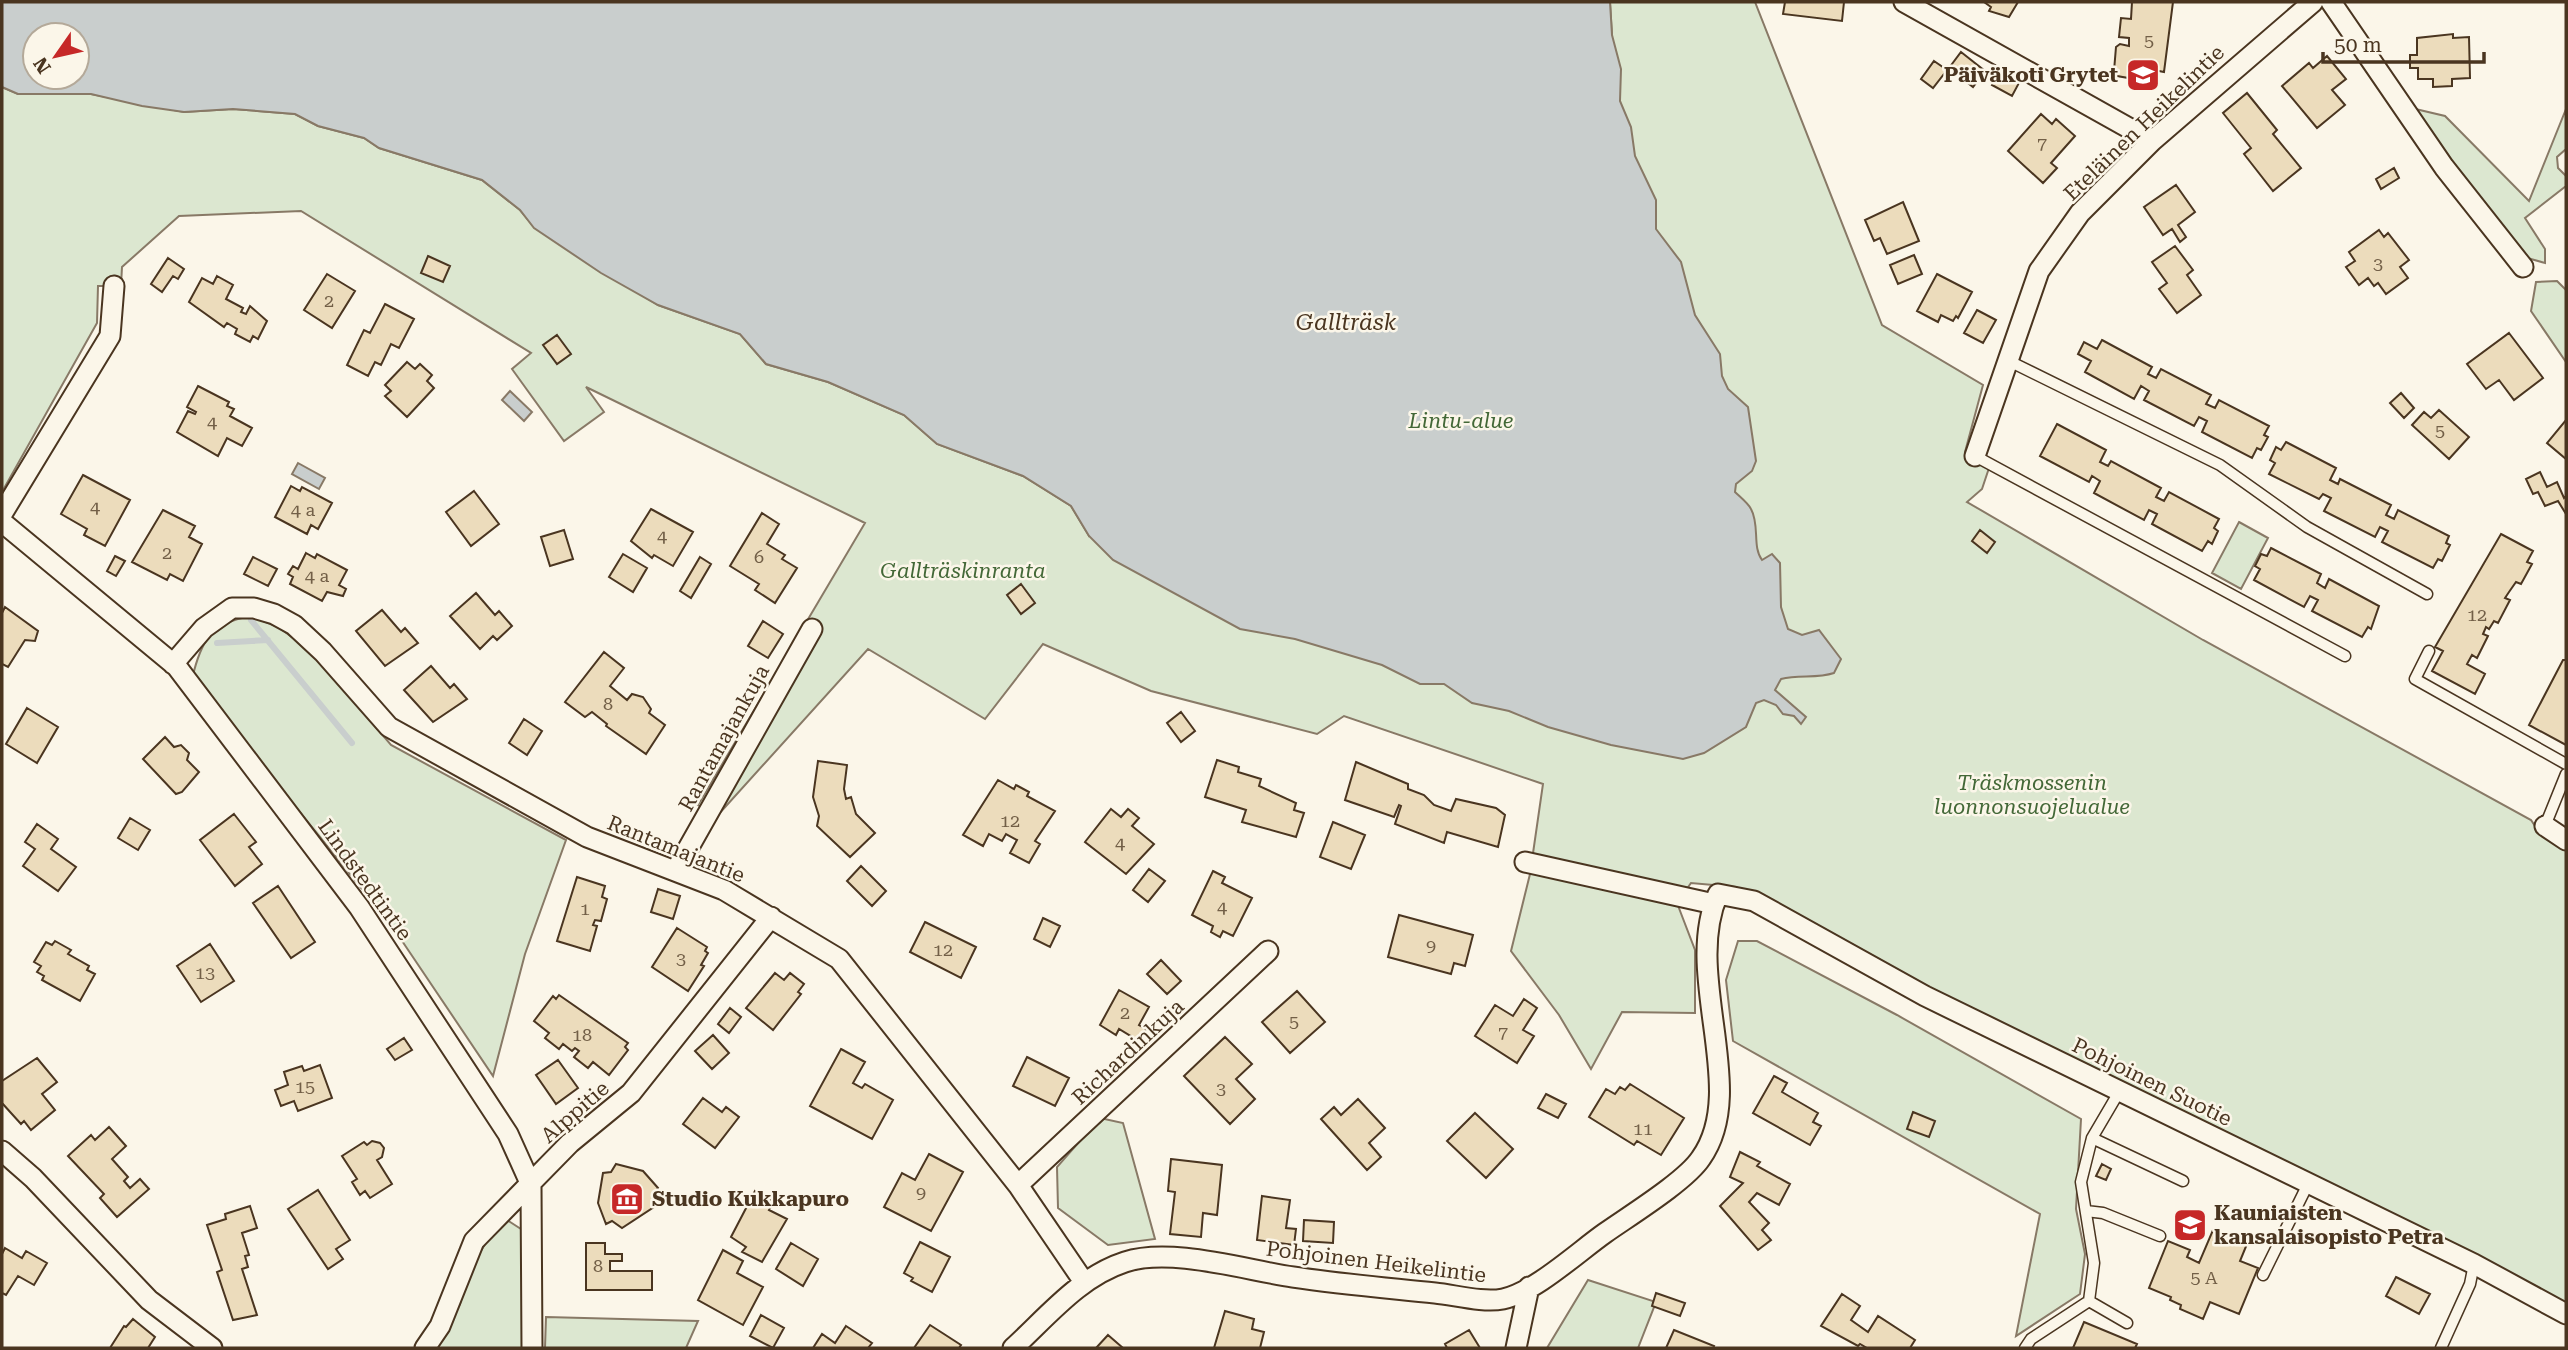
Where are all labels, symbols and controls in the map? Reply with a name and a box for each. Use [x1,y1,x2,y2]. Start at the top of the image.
north arrow [21,21,91,91]
scale bar [2323,21,2484,65]
house number: 5 [2144,30,2154,51]
text: 50 m [2334,33,2382,57]
street label: Eteläinen Heikelintie [2059,40,2229,206]
text: N [28,52,56,78]
school or university icon: Päiväkoti Grytet [2124,56,2162,94]
place label: Päiväkoti Grytet [1944,63,2118,87]
house number: 7 [2037,133,2047,154]
house number: 3 [2373,253,2383,274]
house number: 2 [324,290,334,311]
water label: Gallträsk [1296,309,1397,336]
park label: Lintu-alue [1408,409,1513,433]
house number: 4 [207,411,217,432]
house number: 5 [2435,420,2445,441]
house number: 4 [90,496,100,517]
house number: 4 a [291,499,315,520]
house number: 4 [657,525,667,546]
house number: 2 [162,542,172,563]
house number: 6 [754,546,764,567]
park label: Gallträskinranta [880,559,1046,583]
house number: 4 a [305,565,329,586]
house number: 12 [2467,604,2487,625]
street label: Rantamajankuja [674,660,774,815]
house number: 8 [603,693,613,714]
park label: Träskmossenin luonnonsuojelualue [1934,771,2130,819]
house number: 12 [1000,810,1020,831]
street label: Rantamajantie [604,811,748,887]
street label: Lindstedtintie [313,815,417,945]
house number: 4 [1115,832,1125,853]
house number: 4 [1217,896,1227,917]
house number: 1 [580,898,590,919]
house number: 9 [1426,935,1436,956]
house number: 12 [933,939,953,960]
house number: 3 [676,948,686,969]
house number: 13 [195,962,215,983]
street label: Richardinkuja [1067,994,1189,1110]
house number: 2 [1120,1002,1130,1023]
house number: 5 [1289,1011,1299,1032]
house number: 7 [1498,1022,1508,1043]
house number: 18 [572,1024,592,1045]
street label: Pohjoinen Suotie [2068,1033,2236,1131]
house number: 15 [295,1076,315,1097]
street label: Alppitie [536,1076,614,1148]
house number: 3 [1216,1078,1226,1099]
house number: 11 [1633,1118,1653,1139]
museum icon: Studio Kukkapuro [608,1180,646,1218]
house number: 9 [916,1182,926,1203]
place label: Studio Kukkapuro [652,1187,849,1211]
place label: Kauniaisten kansalaisopisto Petra [2214,1201,2445,1249]
school or university icon: Kauniaisten kansalaisopisto Petra [2171,1206,2209,1244]
street label: Pohjoinen Heikelintie [1265,1237,1487,1287]
house number: 8 [593,1255,603,1276]
house number: 5 A [2190,1267,2218,1288]

